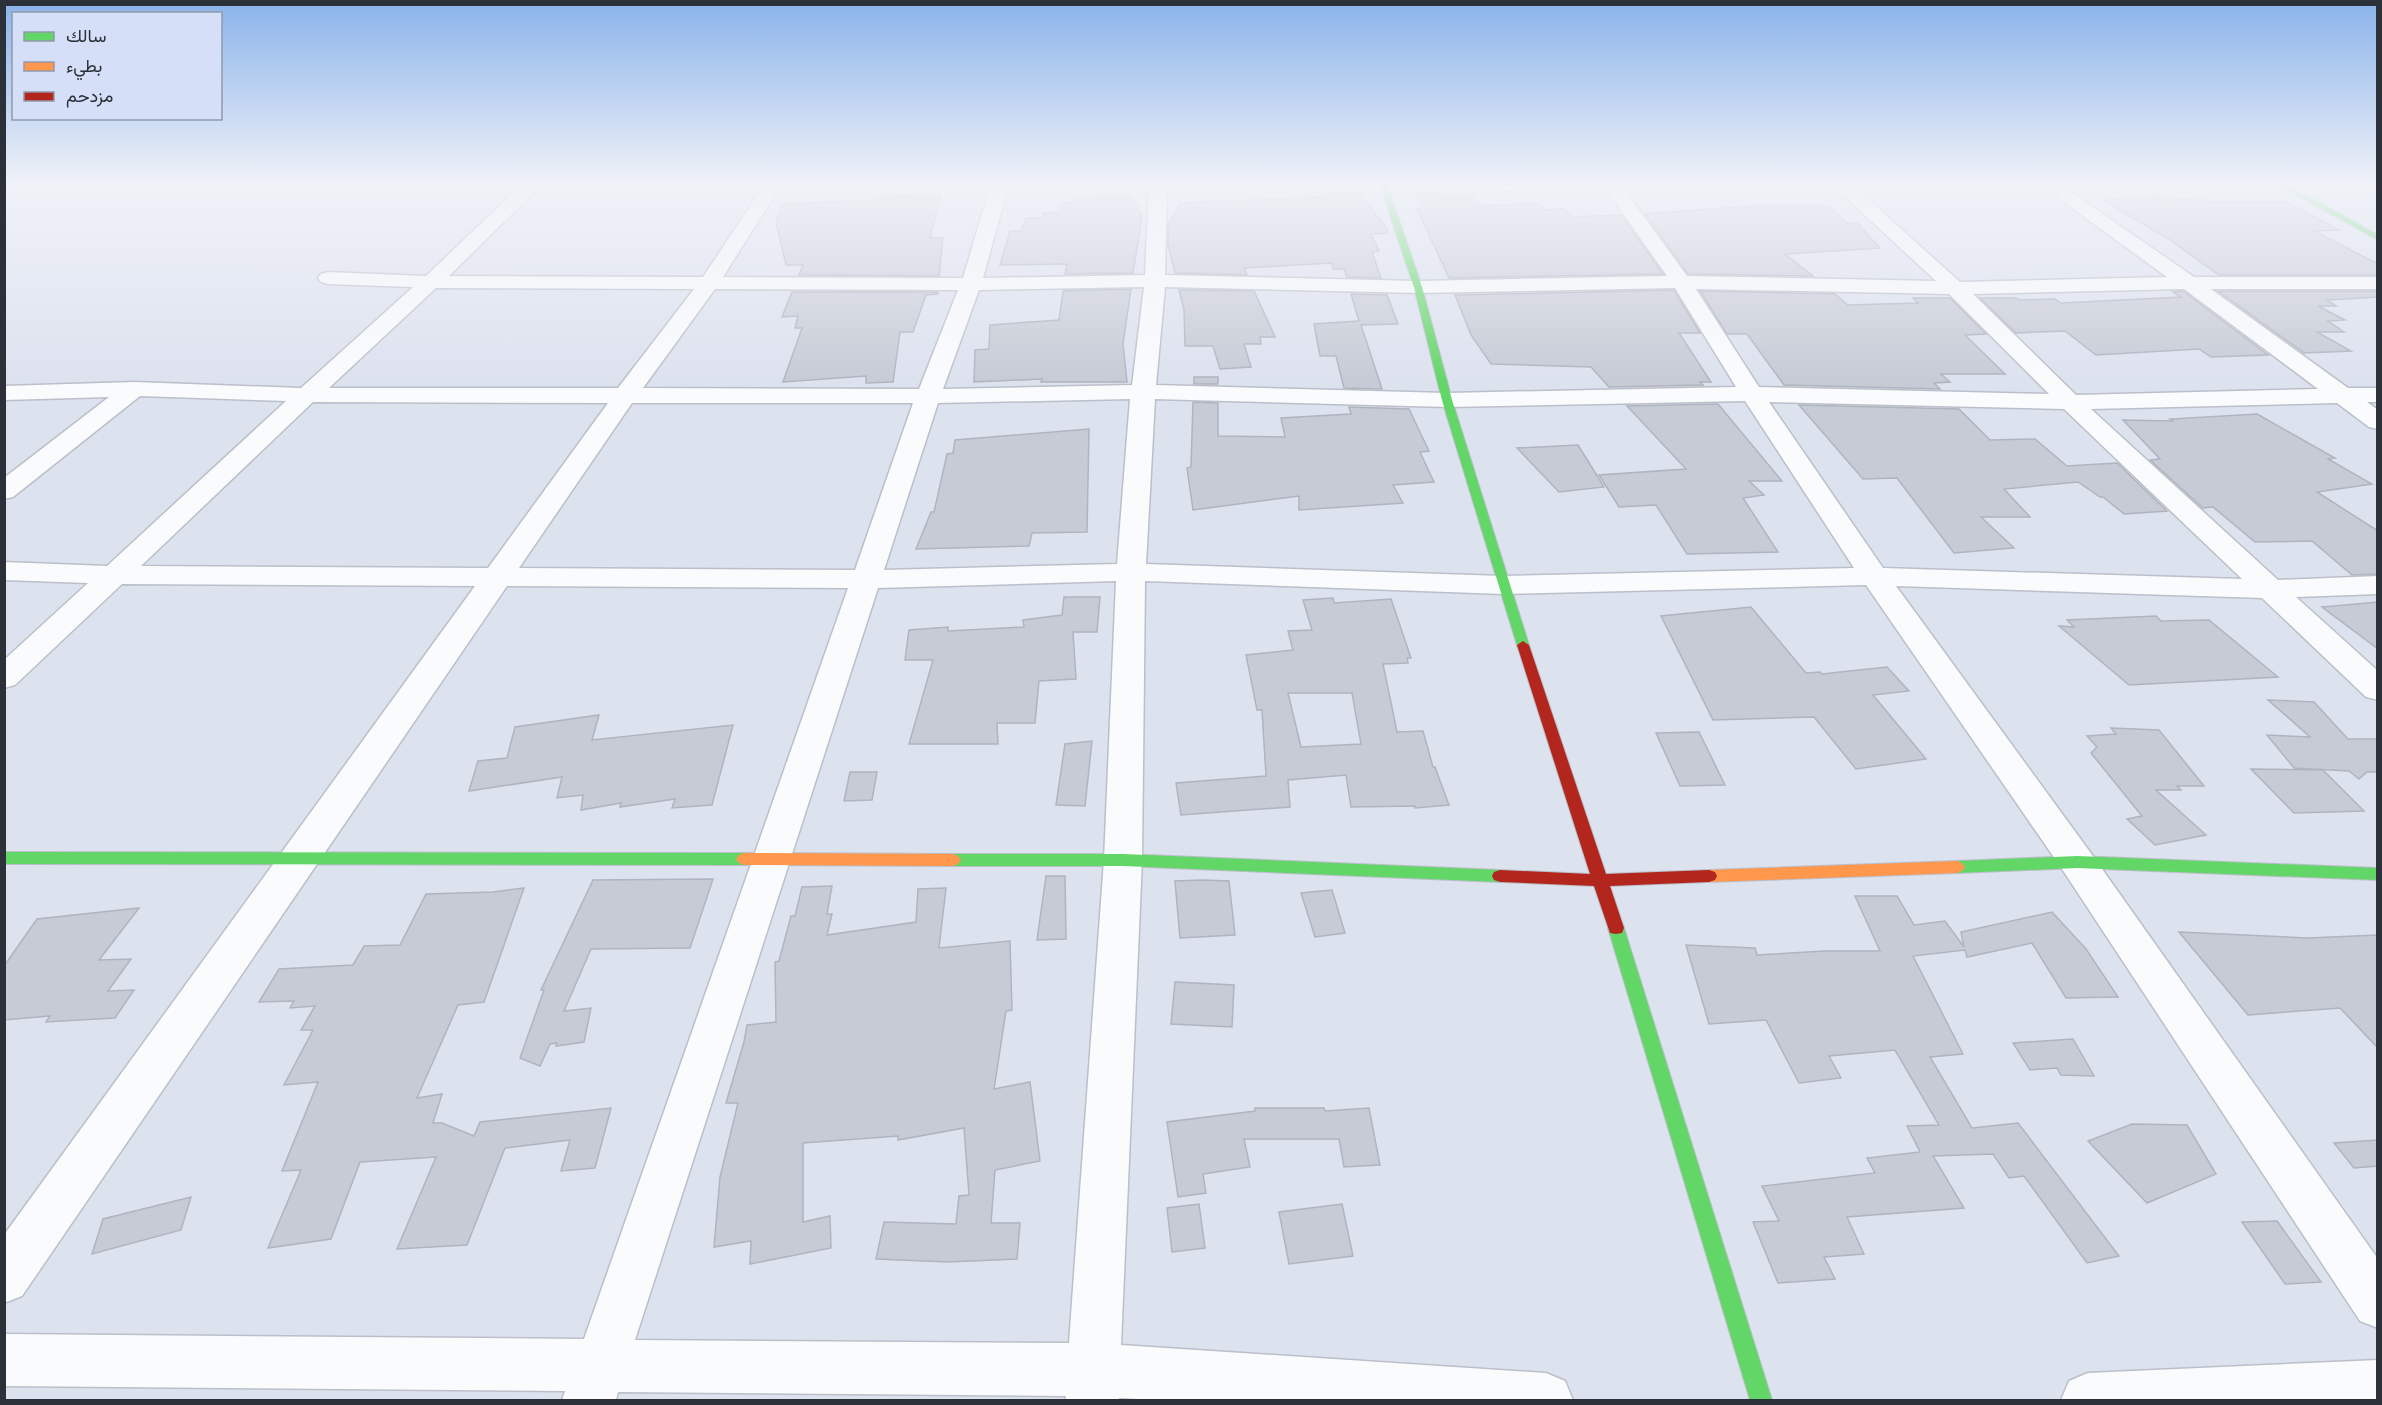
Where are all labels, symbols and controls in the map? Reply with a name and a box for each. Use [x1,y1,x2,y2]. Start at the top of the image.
legend [12,12,222,120]
text: سالك [66,26,106,46]
text: بطيء [66,56,102,81]
text: مزدحم [66,86,113,108]

